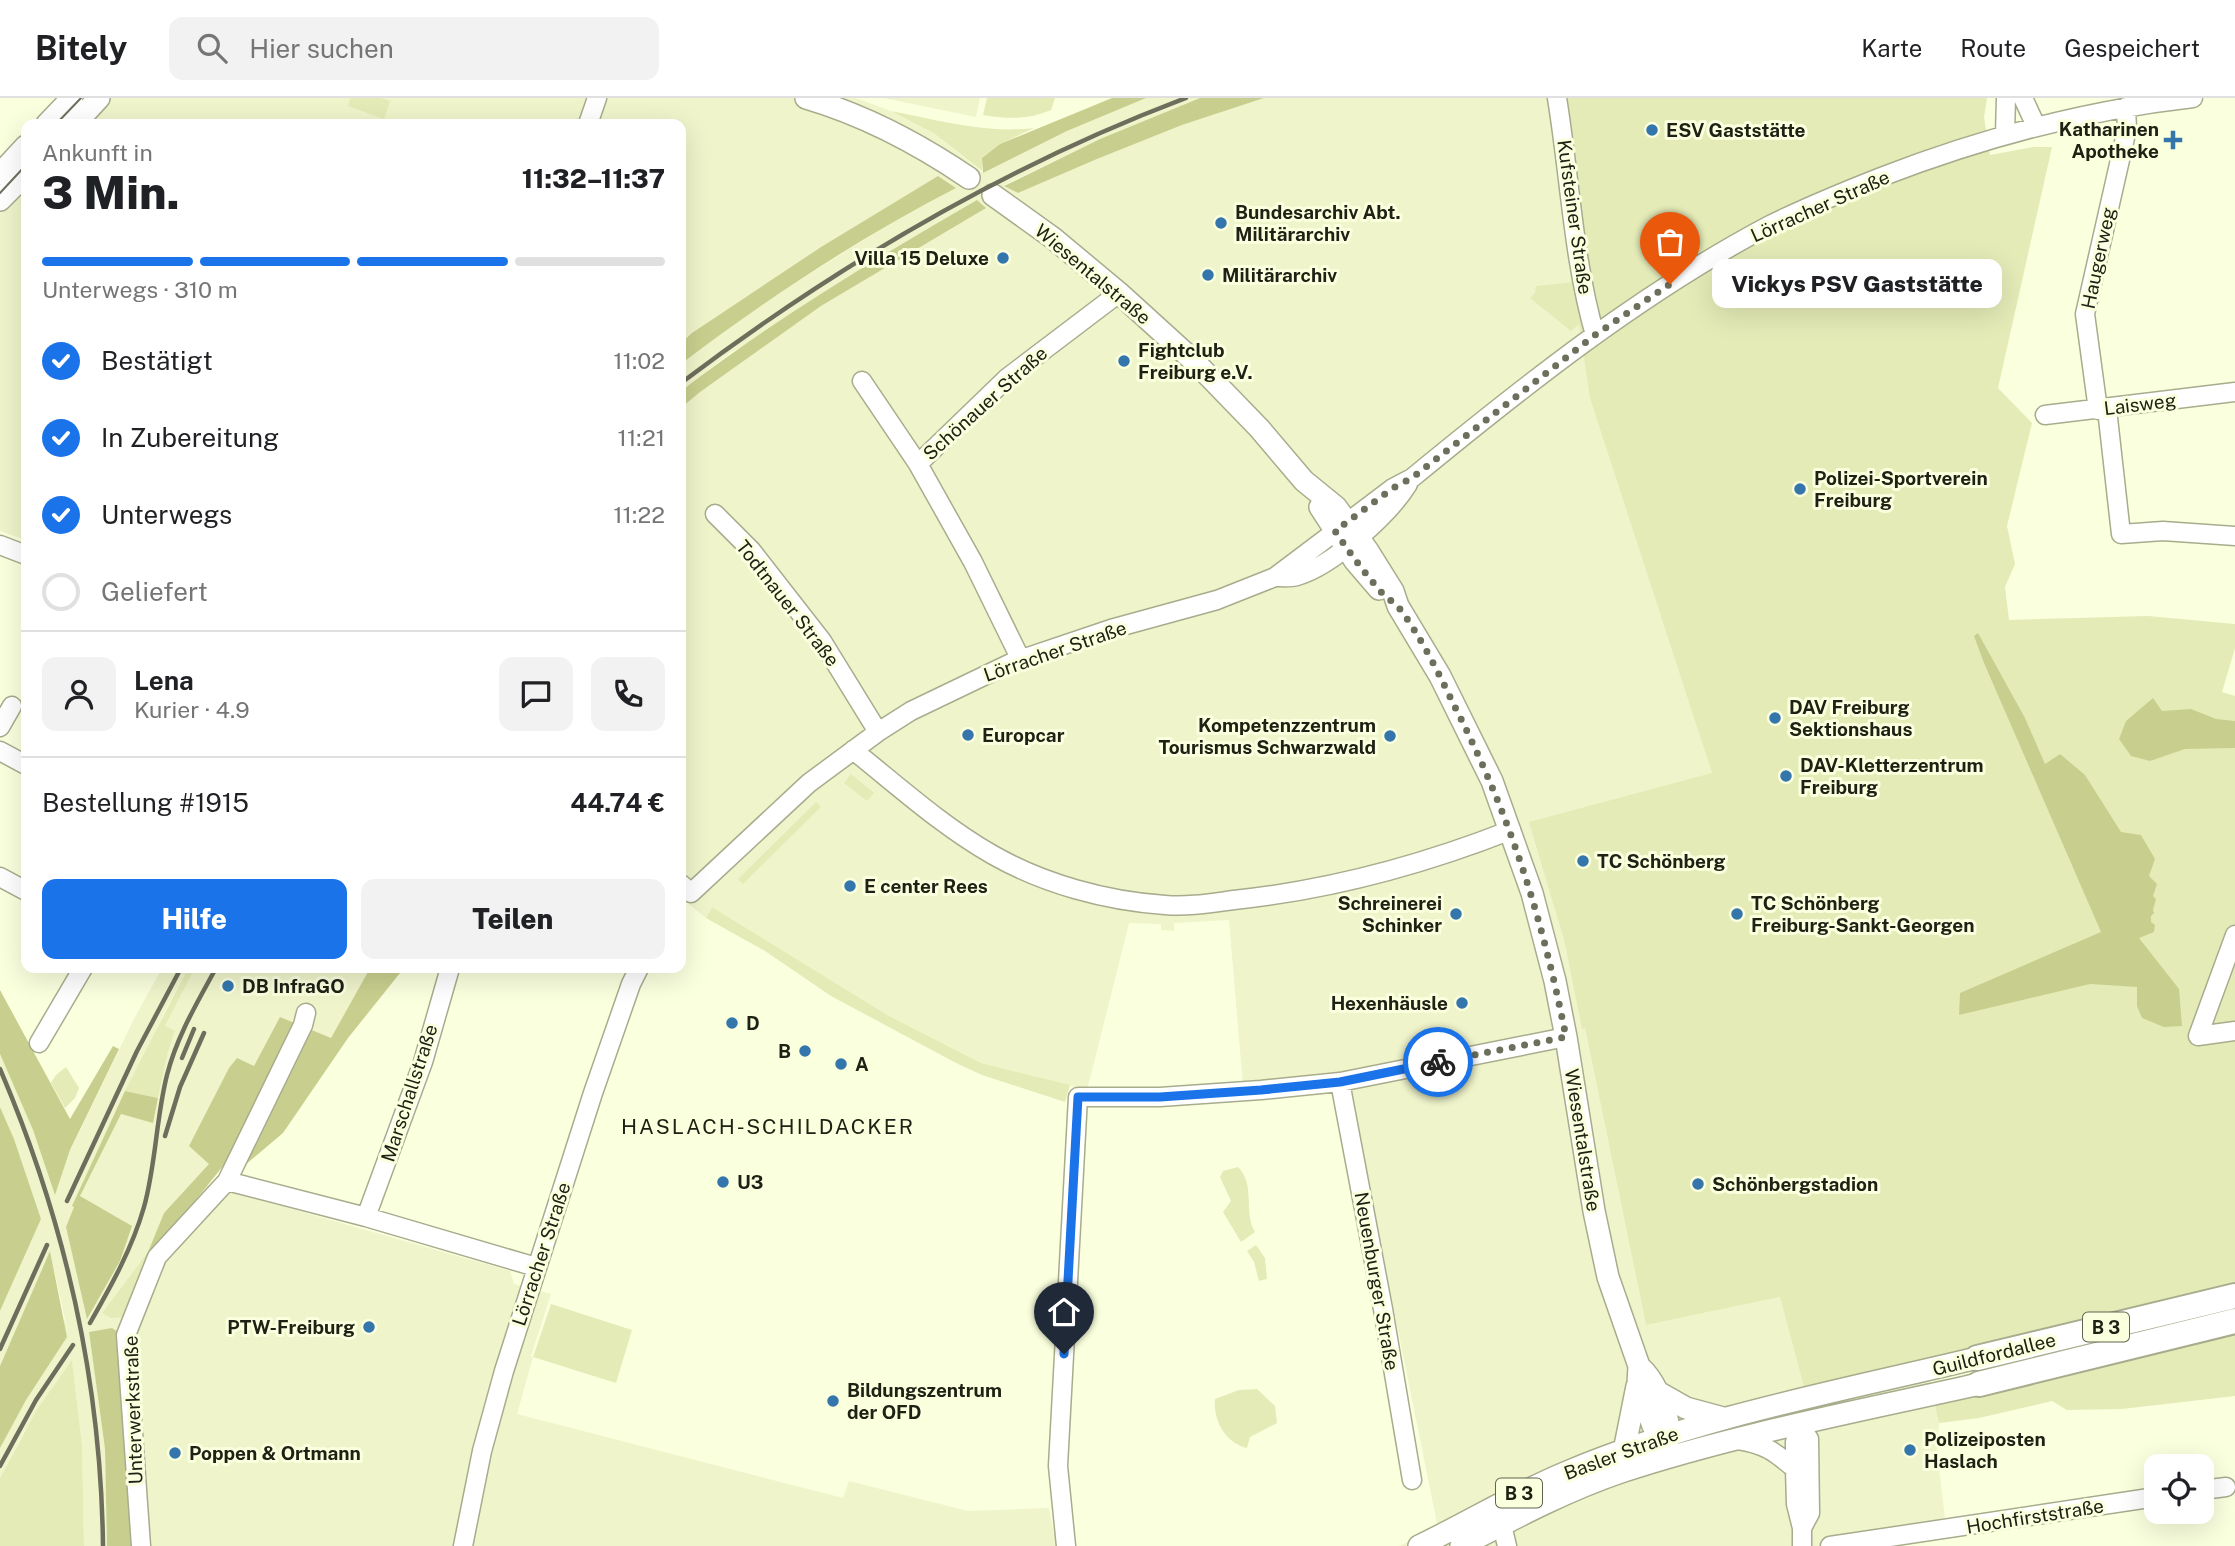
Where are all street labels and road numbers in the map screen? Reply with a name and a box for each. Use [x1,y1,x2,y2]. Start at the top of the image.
street label: Kufsteiner Straße [1553,138,1597,296]
street label: Lörracher Straße [1747,166,1893,246]
street label: Haugerweg [2077,205,2120,311]
street label: Wiesentalstraße [1031,219,1155,329]
street label: Schönauer Straße [918,342,1052,464]
street label: Laisweg [2103,389,2178,419]
street label: Todtnauer Straße [732,536,844,670]
street label: Lörracher Straße [981,616,1129,686]
street label: Marschallstraße [376,1022,442,1164]
street label: Wiesentalstraße [1561,1067,1605,1213]
street label: Lörracher Straße [507,1179,575,1329]
street label: Neuenburger Straße [1350,1190,1404,1372]
road number: B 3 [2083,1312,2129,1342]
street label: Guildfordallee [1930,1328,2058,1380]
street label: Unterwerkstraße [119,1335,147,1485]
street label: Basler Straße [1561,1422,1681,1484]
road number: B 3 [1496,1478,1542,1508]
street label: Hochfirststraße [1965,1494,2105,1538]

